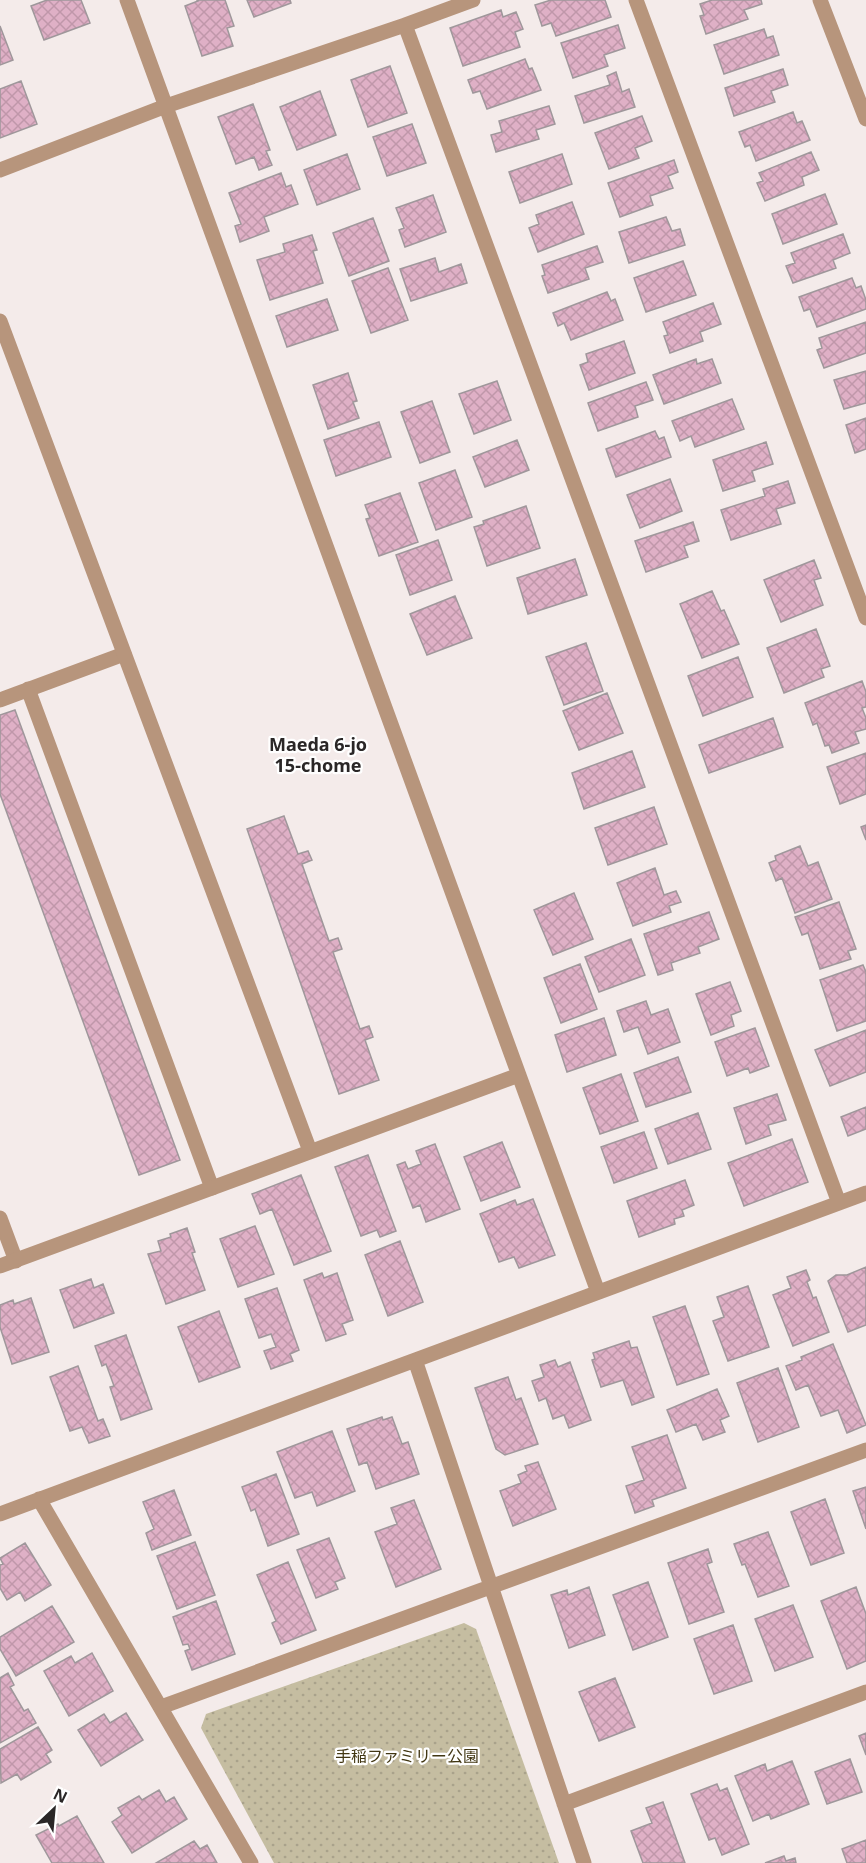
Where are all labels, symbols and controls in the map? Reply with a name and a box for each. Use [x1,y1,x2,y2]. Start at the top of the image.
district label: Maeda 6-jo 15-chome [269,732,367,777]
park label: 手稲ファミリー公園 [335,1745,479,1767]
north arrow [24,1779,84,1839]
text: N [50,1783,71,1808]

